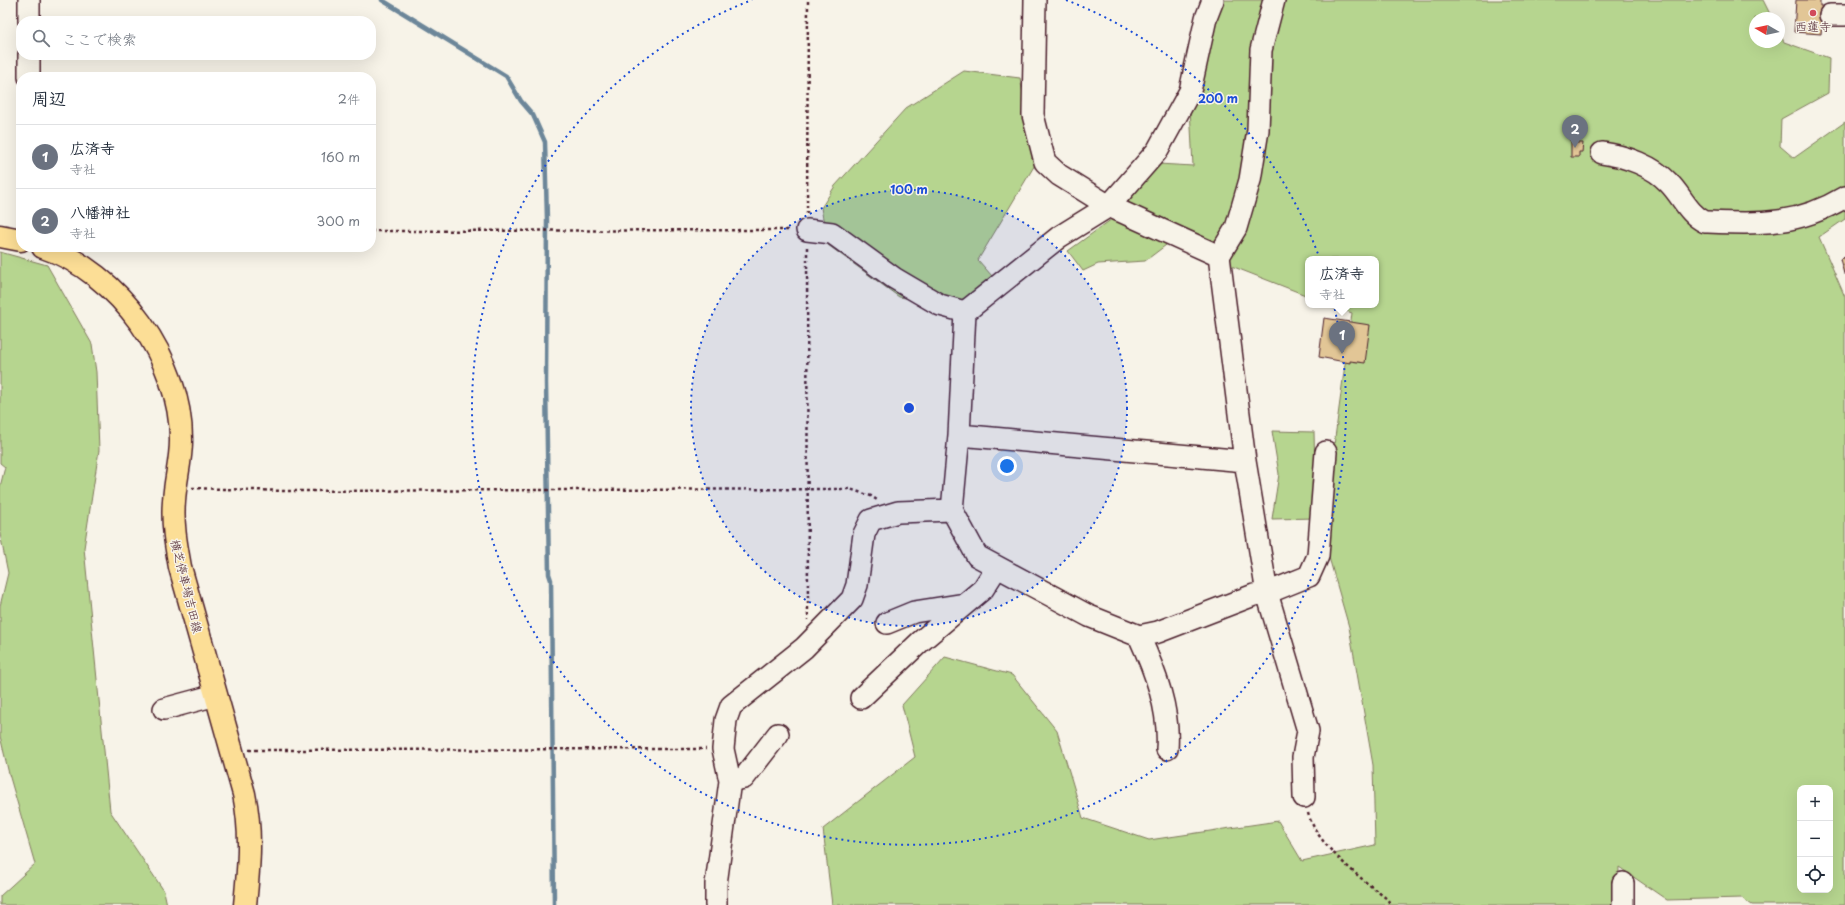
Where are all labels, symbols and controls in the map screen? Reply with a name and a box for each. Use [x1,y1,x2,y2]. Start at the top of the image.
marker: 西蓮寺 [1808,8,1818,18]
north arrow [1749,12,1785,48]
search box [16,16,376,60]
place label: 西蓮寺 [1795,17,1831,35]
icon: search [30,27,52,49]
text: ここで検索 [62,27,137,50]
text: 周辺 [32,85,66,111]
text: 2件 [338,89,360,108]
text: 200 m [1198,89,1238,107]
pin: 2 [1562,115,1588,148]
text: 広済寺 [70,136,115,159]
text: 1 [42,147,48,166]
text: 160 m [321,147,360,166]
text: 寺社 [70,159,96,178]
text: 100 m [890,180,928,198]
text: 八幡神社 [70,200,130,223]
text: 2 [40,211,50,230]
text: 300 m [316,211,360,230]
text: 寺社 [70,223,96,242]
popup [1305,256,1379,308]
text: 広済寺 [1319,261,1365,284]
text: 寺社 [1319,284,1346,303]
pin: 1 [1329,321,1355,354]
centre of rings [902,401,916,415]
your location [997,456,1017,476]
street label: 横芝停車場吉田線 [167,537,207,635]
map controls [1797,785,1833,893]
button: + [1797,785,1833,821]
button: − [1797,821,1833,857]
button: locate [1797,857,1833,893]

